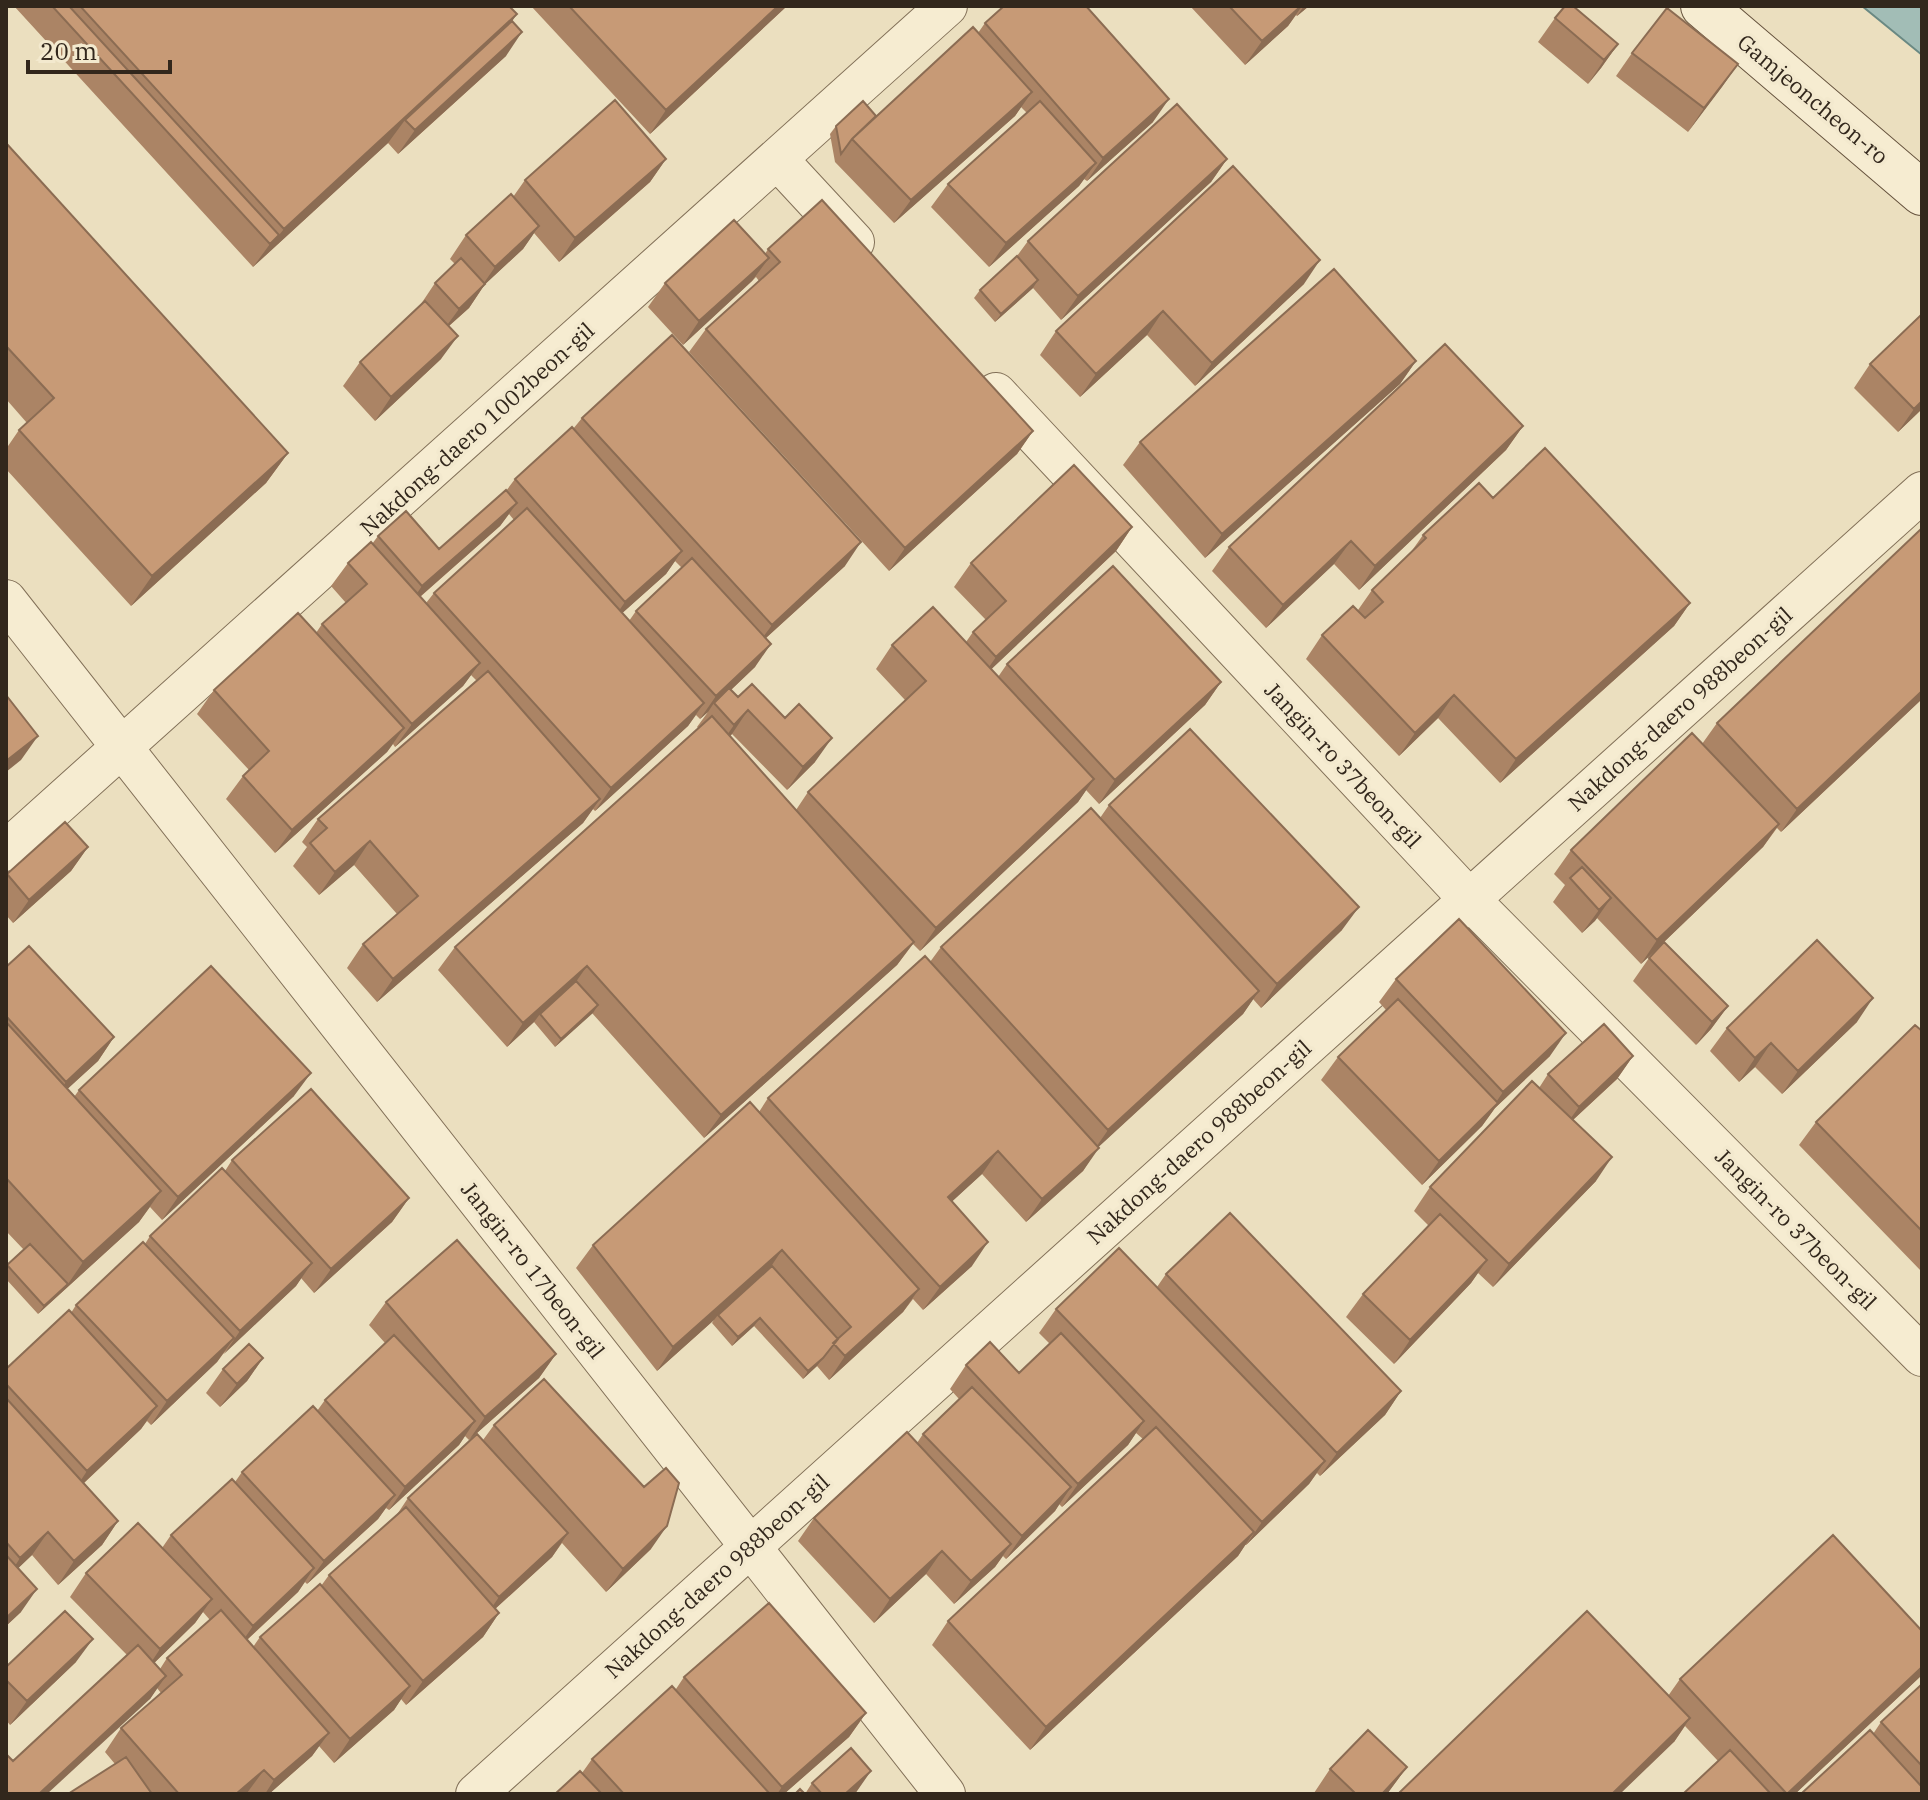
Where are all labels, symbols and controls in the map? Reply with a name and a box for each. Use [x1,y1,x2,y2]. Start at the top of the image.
scale bar [28,24,170,74]
street label: Gamjeoncheon-ro [1732,27,1895,170]
text: 20 m [40,35,97,67]
street label: Nakdong-daero 1002beon-gil [353,316,600,542]
street label: Nakdong-daero 988beon-gil [1561,600,1798,817]
street label: Jangin-ro 37beon-gil [1259,675,1428,854]
street label: Nakdong-daero 988beon-gil [1080,1033,1317,1250]
street label: Jangin-ro 37beon-gil [1709,1142,1883,1316]
street label: Jangin-ro 17beon-gil [455,1175,612,1364]
street label: Nakdong-daero 988beon-gil [598,1467,835,1684]

